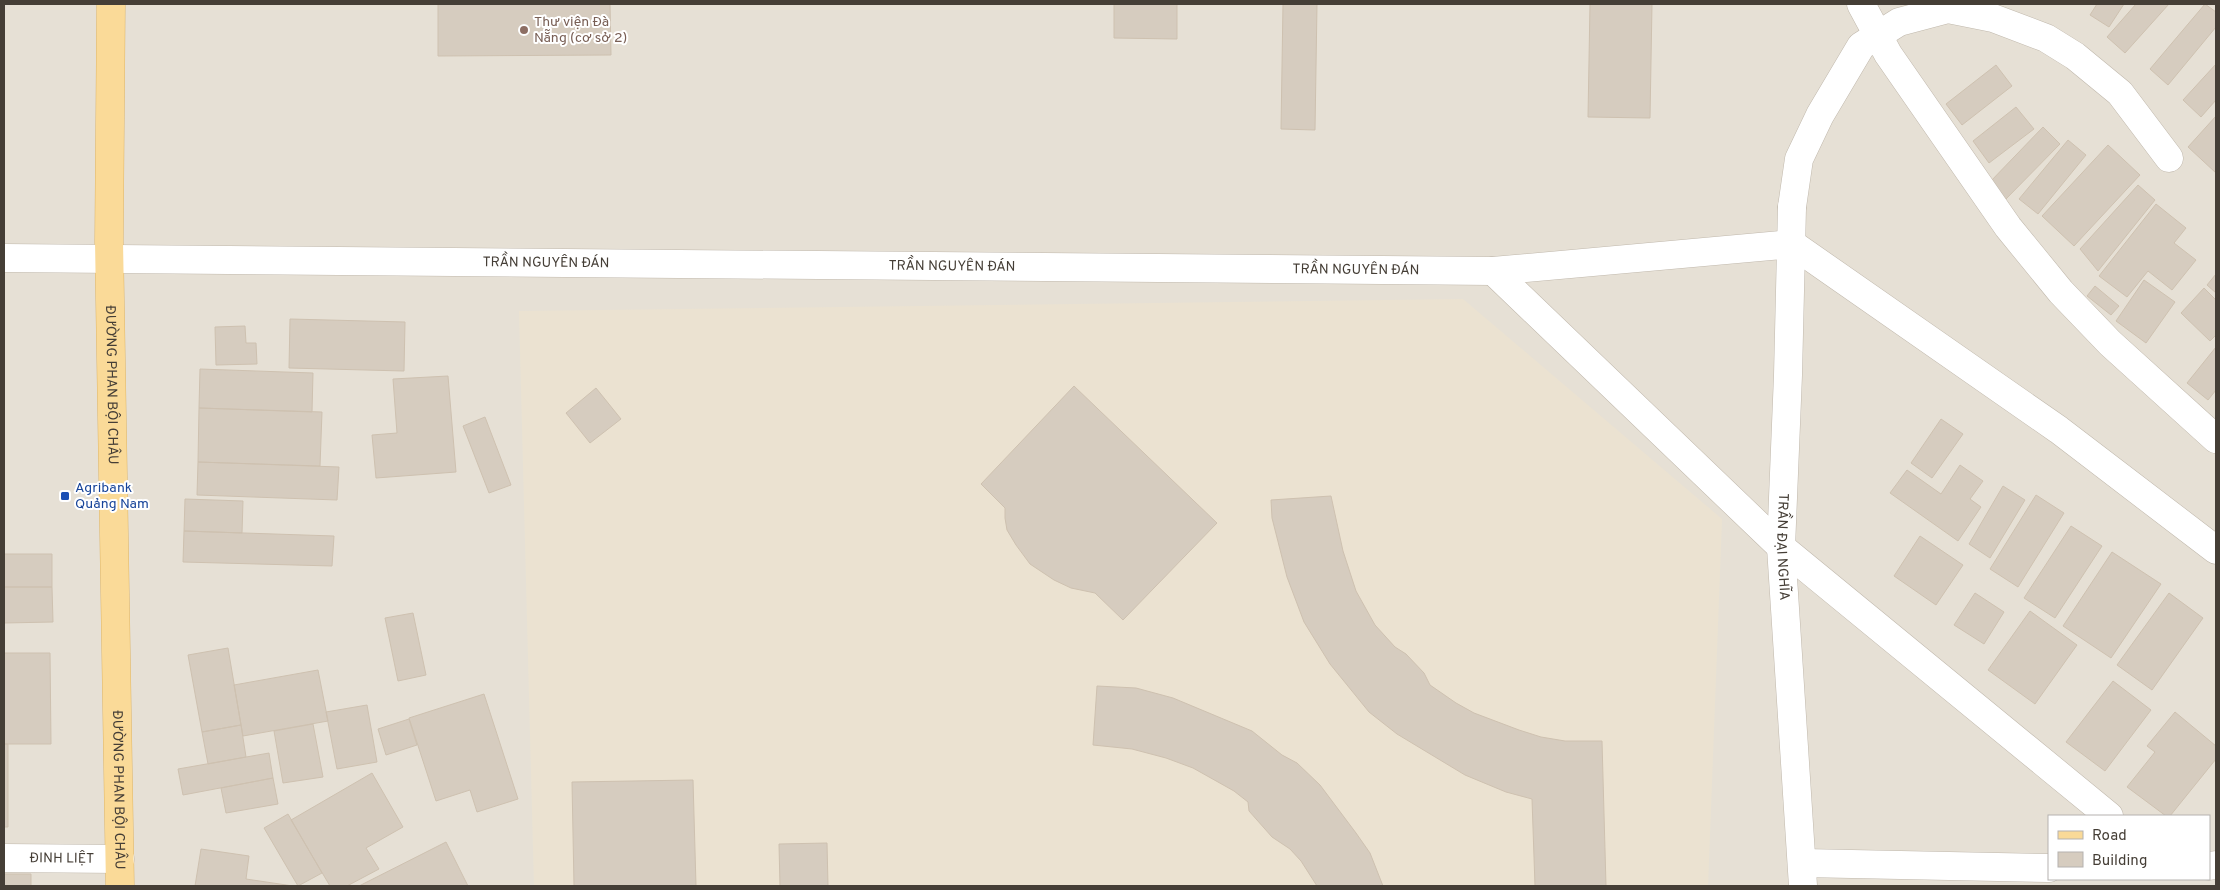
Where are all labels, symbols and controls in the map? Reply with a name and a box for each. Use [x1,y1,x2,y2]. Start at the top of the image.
place label: Thư viện Đà Nẵng (cơ sở 2) [534,14,627,47]
marker: Thư viện Đà Nẵng (cơ sở 2) [518,24,530,36]
street label: TRẦN NGUYÊN ĐÁN [482,252,610,272]
street label: TRẦN NGUYÊN ĐÁN [888,255,1016,275]
street label: TRẦN NGUYÊN ĐÁN [1292,259,1420,279]
street label: ĐƯỜNG PHAN BỘI CHÂU [102,305,122,465]
place label: Agribank Quảng Nam [75,480,149,513]
marker: Agribank Quảng Nam [59,490,71,502]
street label: TRẦN ĐẠI NGHĨA [1772,493,1793,601]
street label: ĐƯỜNG PHAN BỘI CHÂU [109,710,129,870]
legend [2048,815,2210,880]
text: Road [2092,827,2127,846]
street label: ĐINH LIỆT [30,850,94,867]
text: Building [2092,852,2147,871]

